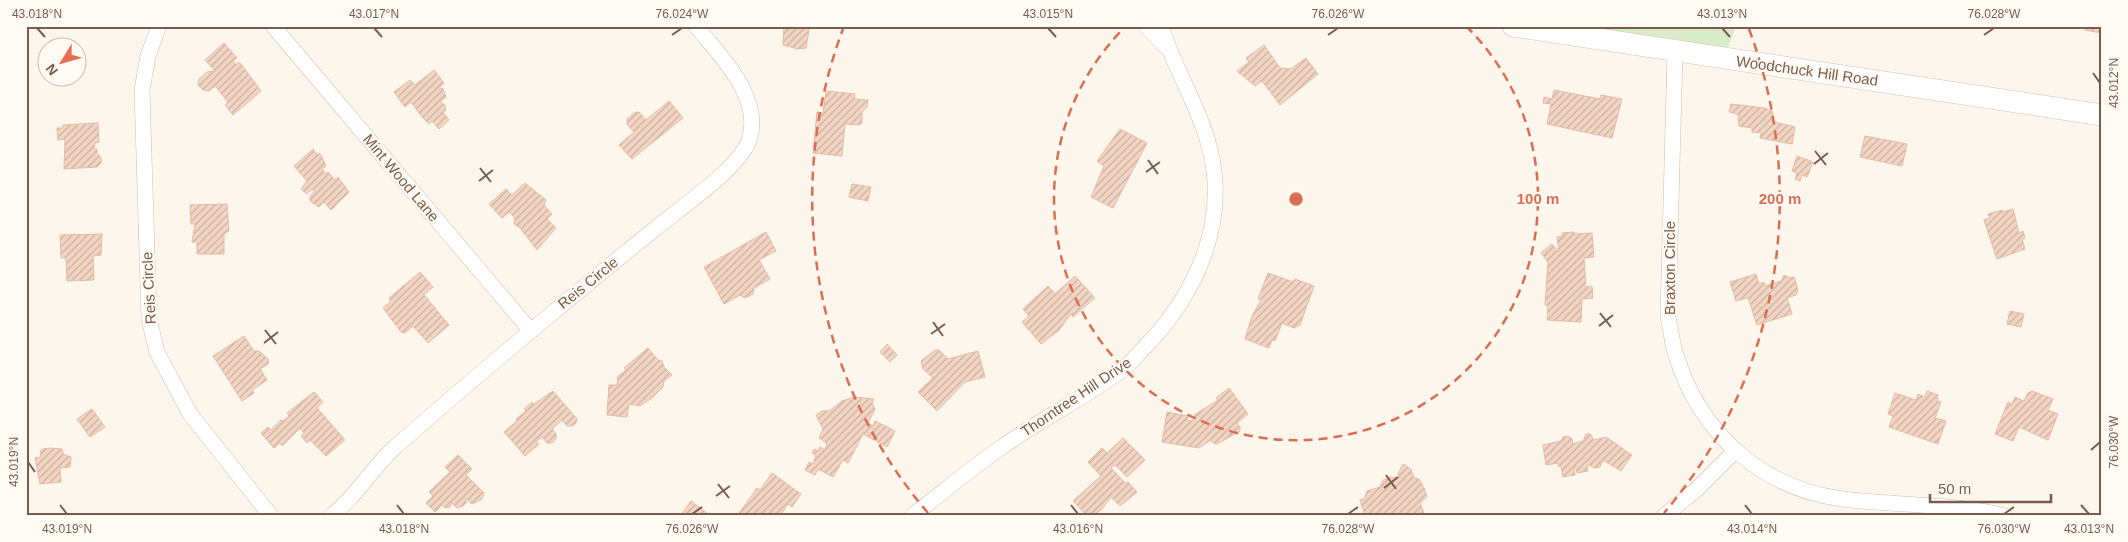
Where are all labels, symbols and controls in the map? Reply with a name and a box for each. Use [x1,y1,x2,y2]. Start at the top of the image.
text: 43.018°N [12,7,62,21]
text: 43.017°N [349,7,399,21]
text: 76.024°W [656,7,709,21]
text: 43.015°N [1023,7,1073,21]
text: 76.026°W [1312,7,1365,21]
text: 43.013°N [1697,7,1747,21]
text: 76.028°W [1968,7,2021,21]
north arrow [38,38,88,88]
street label: Woodchuck Hill Road [1735,52,1879,89]
text: 43.012°N [2107,58,2121,108]
text: N [42,61,61,79]
street label: Mint Wood Lane [360,130,443,225]
centre of rings [1287,190,1305,208]
text: 100 m [1517,190,1559,207]
text: 200 m [1759,190,1801,207]
street label: Braxton Circle [1661,221,1678,315]
street label: Reis Circle [138,251,159,325]
street label: Reis Circle [554,253,621,312]
street label: Thorntree Hill Drive [1017,353,1134,440]
text: 76.030°W [2107,415,2121,468]
text: 43.019°N [7,437,21,487]
scale bar [1930,472,2052,504]
text: 50 m [1938,480,1971,497]
text: 43.019°N [42,522,92,536]
text: 43.018°N [379,522,429,536]
text: 76.026°W [666,522,719,536]
text: 43.016°N [1053,522,1103,536]
text: 76.028°W [1322,522,1375,536]
text: 43.014°N [1727,522,1777,536]
text: 76.030°W [1978,522,2031,536]
text: 43.013°N [2064,522,2114,536]

